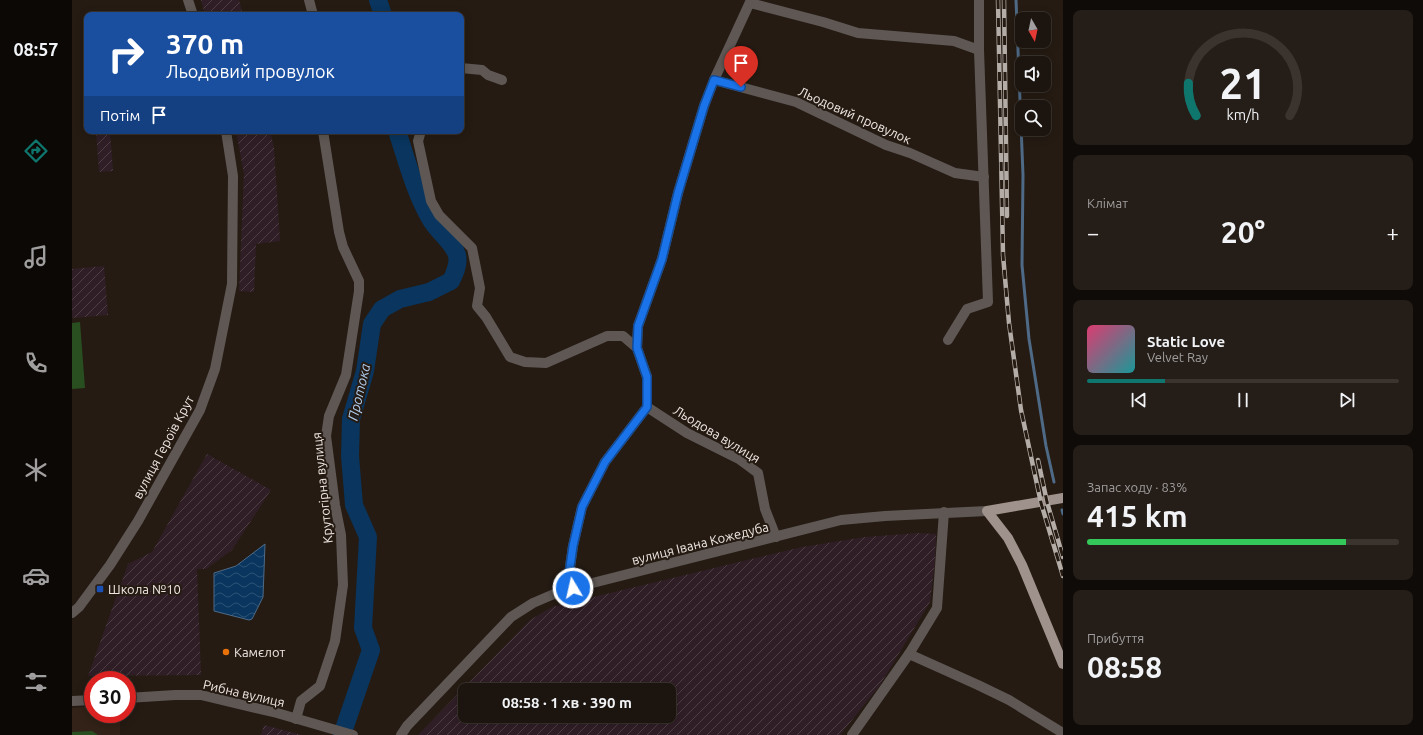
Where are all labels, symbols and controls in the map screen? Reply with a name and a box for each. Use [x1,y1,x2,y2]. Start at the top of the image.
north arrow [1015,12,1051,48]
map controls [1015,12,1051,136]
icon: right [100,28,152,80]
text: 370 m [166,28,244,59]
text: 08:57 [13,39,59,59]
pin [724,46,758,87]
icon: arrive [730,52,752,74]
button: sound [1015,56,1051,92]
text: 21 [1220,59,1266,106]
text: Льодовий провулок [166,61,335,81]
street label: Льодовий провулок [796,84,914,146]
button: search [1015,100,1051,136]
icon: arrive [148,104,170,126]
text: km/h [1227,106,1259,122]
text: Потім [100,107,140,124]
icon: directions [22,137,50,165]
text: Клімат [1087,196,1128,210]
text: 20° [1221,215,1265,249]
text: − [1087,220,1099,245]
text: + [1387,220,1399,245]
icon: music [22,243,50,271]
text: Static Love [1147,333,1225,350]
icon: phone [22,349,50,377]
text: Velvet Ray [1147,350,1208,364]
water label: Протока [345,362,373,422]
icon: previous [1128,389,1150,411]
icon: pause [1232,389,1254,411]
icon: next [1336,389,1358,411]
street label: вулиця Героїв Крут [130,393,196,501]
street label: Льодова вулиця [671,403,763,465]
street label: Крутогірна вулиця [309,432,335,544]
icon: climate [22,456,50,484]
text: Запас ходу · 83% [1087,480,1187,494]
text: 415 km [1087,499,1188,533]
street label: вулиця Івана Кожедуба [630,519,770,567]
icon: car [22,562,50,590]
position arrow [552,567,594,609]
place label: Школа №10 [108,582,181,596]
marker: Школа №10 [95,584,105,594]
text: Прибуття [1087,631,1144,645]
place label: Камєлот [234,645,286,659]
marker: Камєлот [221,647,231,657]
text: 08:58 [1087,650,1162,684]
icon: filters [22,668,50,696]
speed limit sign: 30 [84,671,136,723]
street label: Рибна вулиця [202,677,286,709]
text: 08:58 · 1 хв · 390 m [502,694,632,711]

